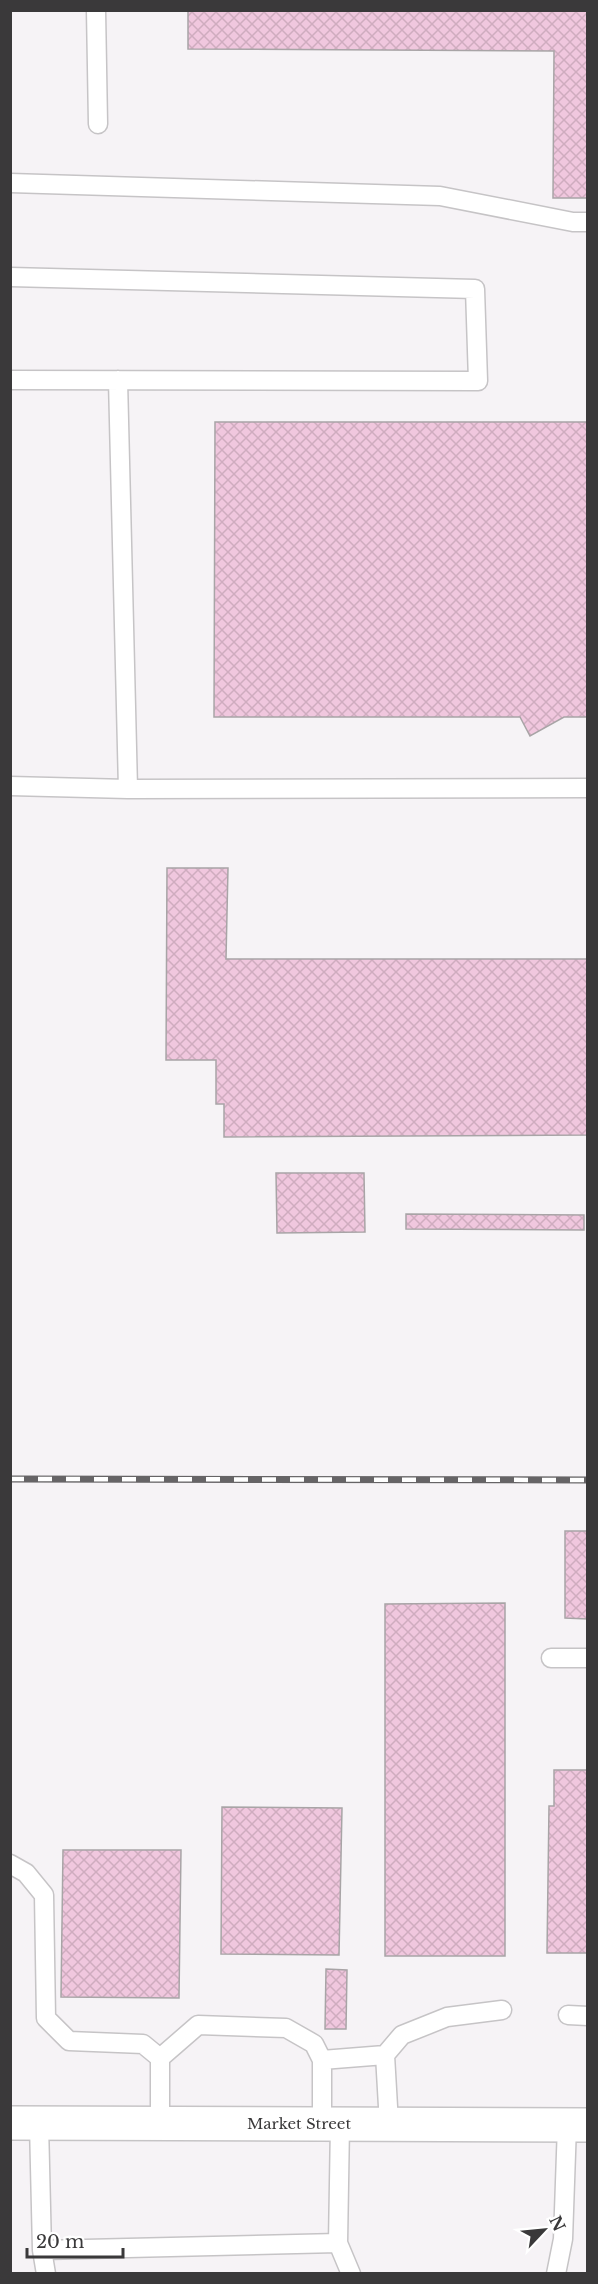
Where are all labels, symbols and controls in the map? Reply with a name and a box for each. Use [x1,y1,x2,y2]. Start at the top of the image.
street label: Market Street [247,2114,351,2133]
north arrow [514,2200,574,2260]
text: N [545,2212,570,2235]
scale bar [27,2221,123,2259]
text: 20 m [36,2231,84,2253]

